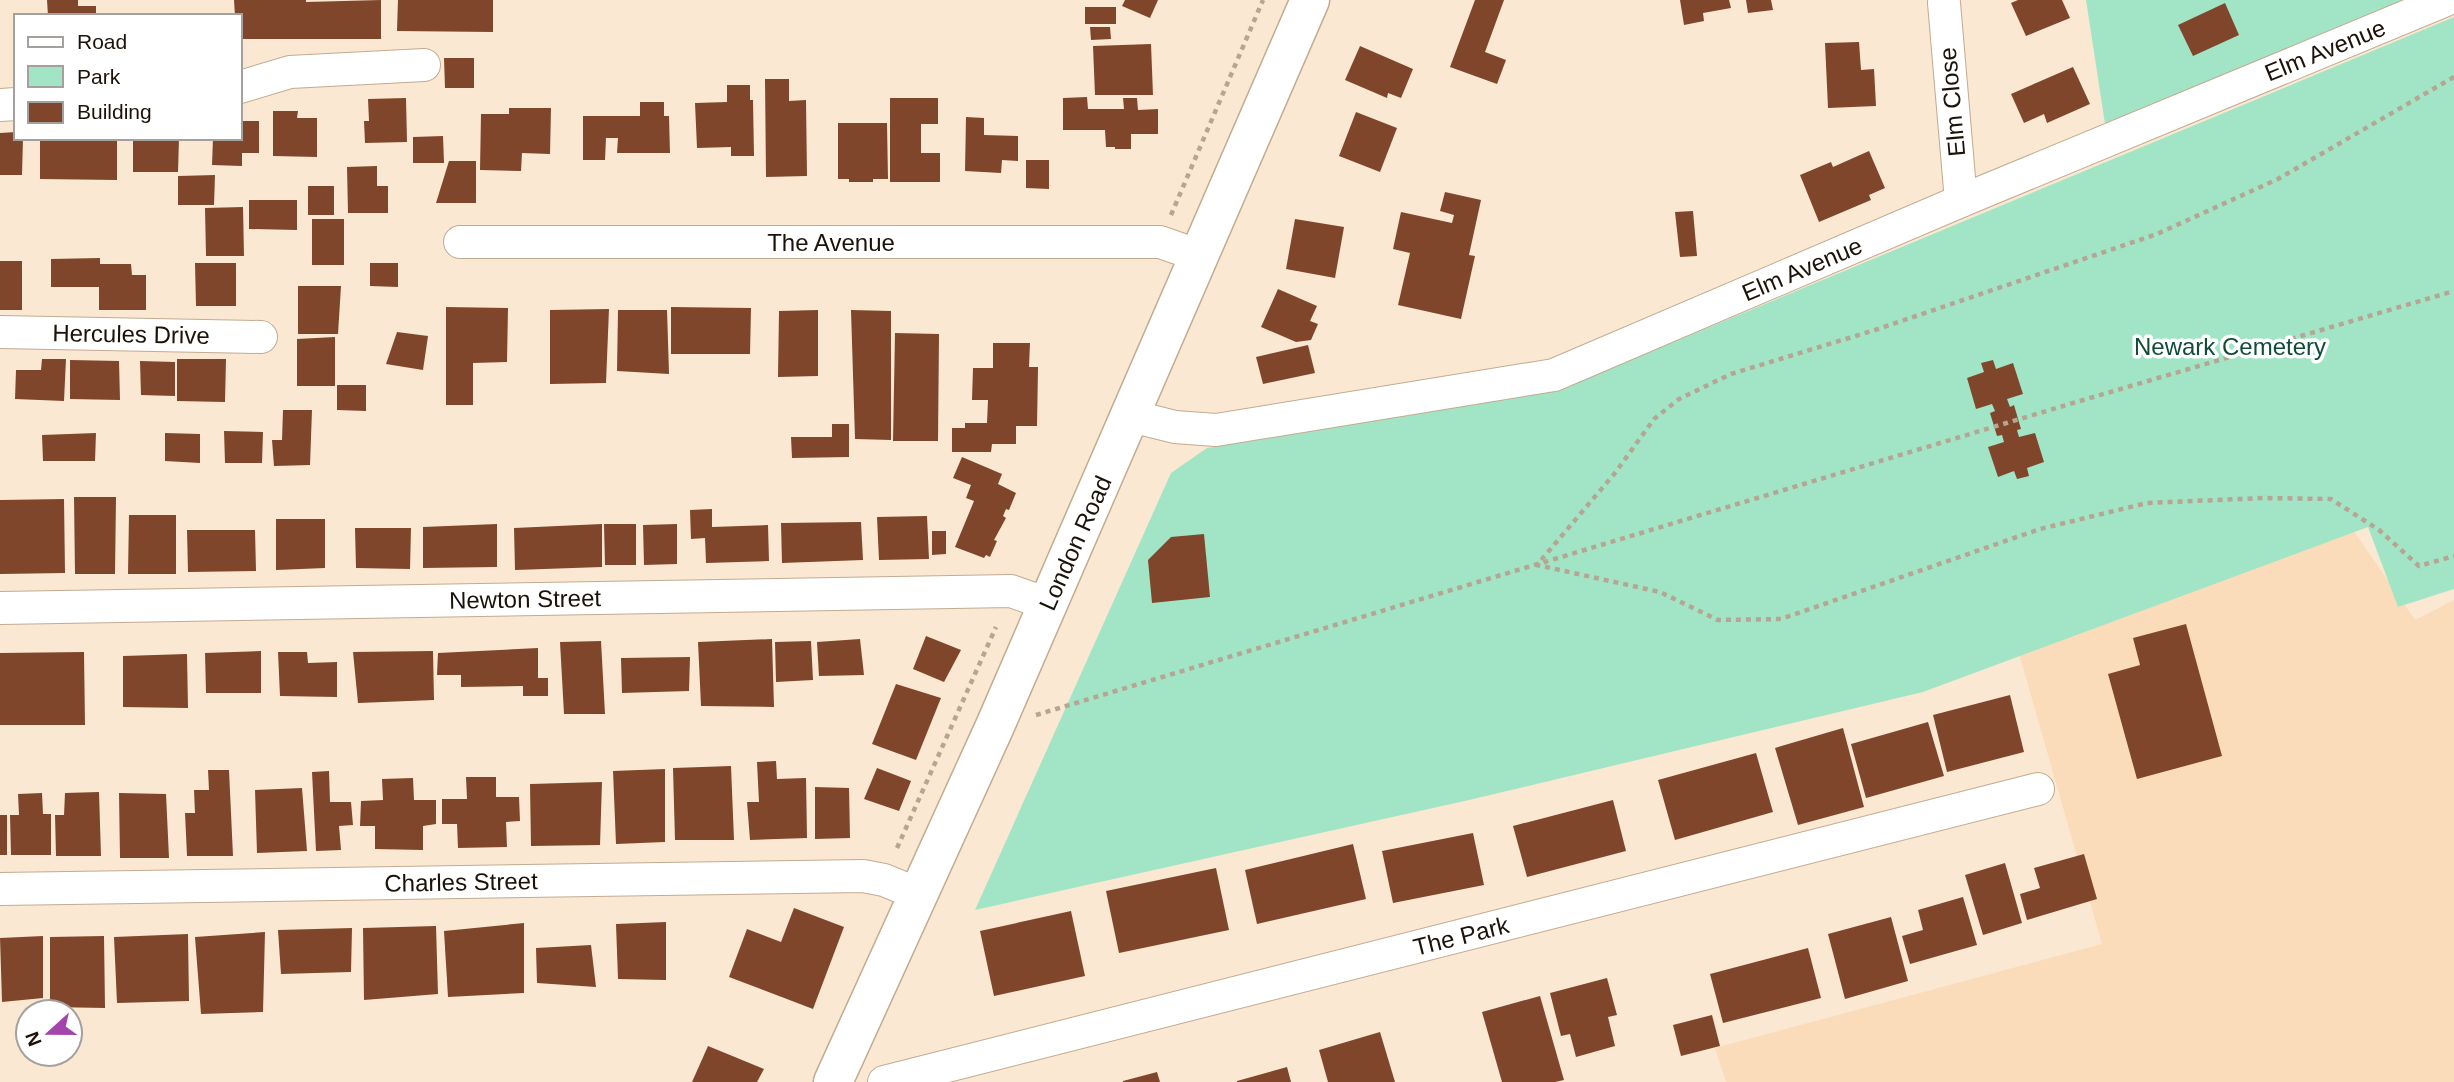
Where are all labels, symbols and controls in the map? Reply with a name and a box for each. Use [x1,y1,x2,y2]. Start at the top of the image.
legend [14,14,242,140]
street label: Elm Avenue [2261,14,2389,86]
text: Road [77,30,127,53]
street label: Elm Close [1934,46,1970,158]
text: Park [77,65,121,88]
text: Building [77,100,152,123]
street label: The Avenue [767,229,895,256]
street label: Elm Avenue [1738,232,1866,306]
street label: Hercules Drive [52,319,210,349]
park label: Newark Cemetery [2134,333,2326,360]
street label: London Road [1033,472,1117,614]
street label: Newton Street [449,584,602,614]
street label: Charles Street [384,867,538,897]
street label: The Park [1410,911,1512,961]
north arrow [14,998,84,1068]
text: N [21,1029,46,1049]

